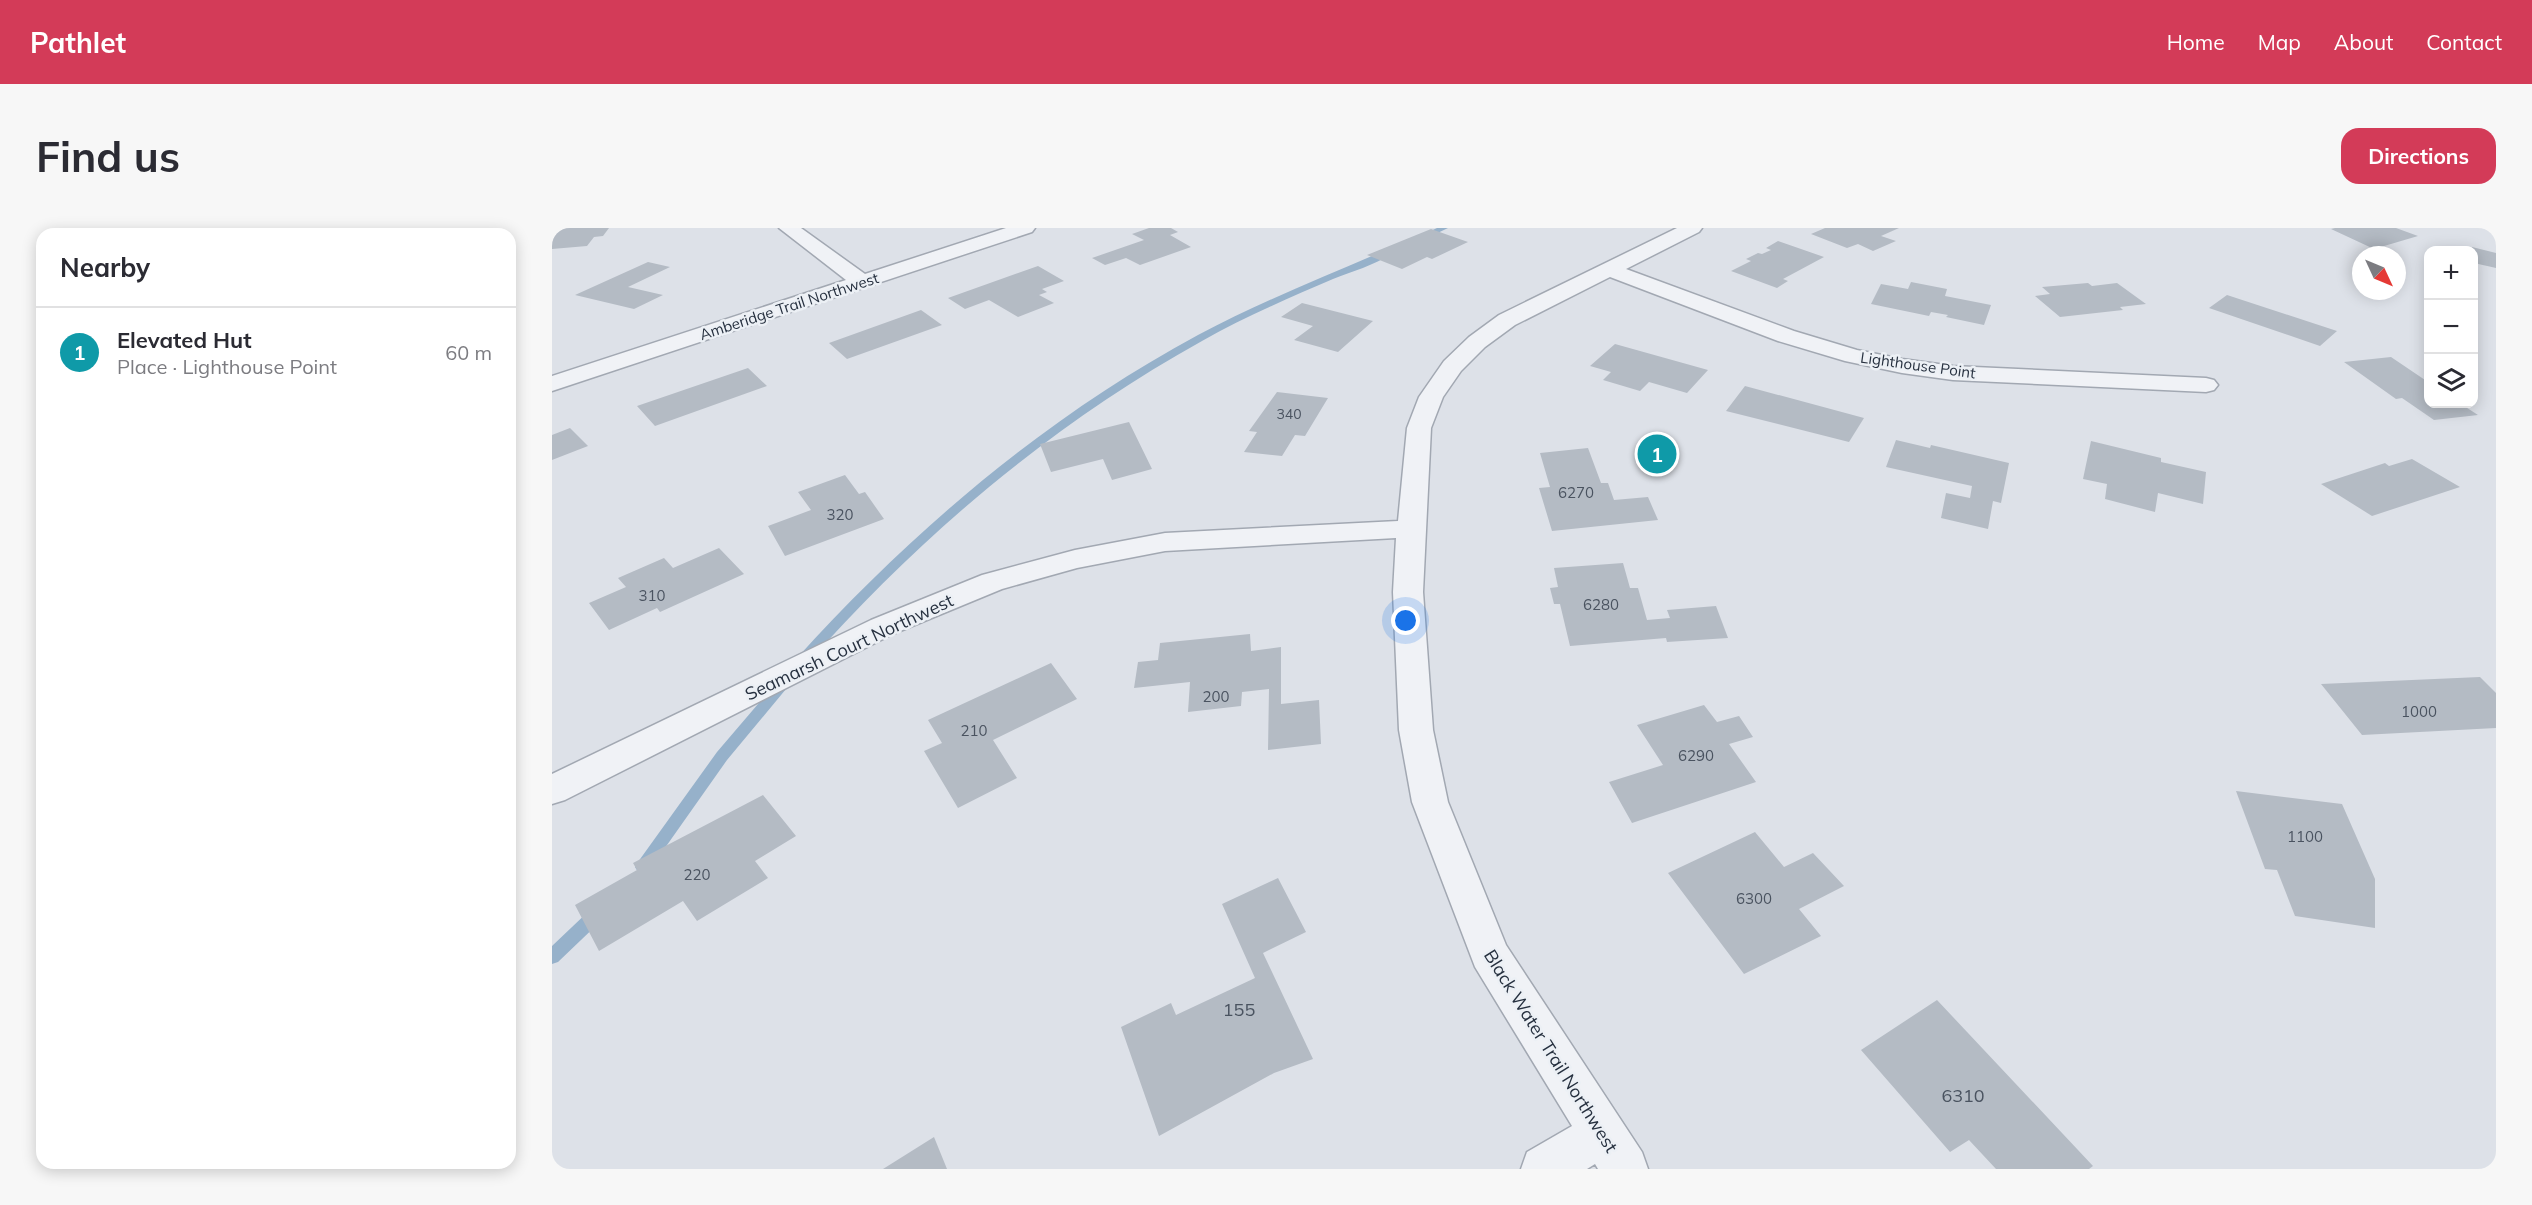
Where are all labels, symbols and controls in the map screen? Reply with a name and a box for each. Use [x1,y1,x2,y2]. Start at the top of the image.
text: Pathlet [30,25,126,60]
text: Home [2167,29,2225,55]
text: Map [2258,29,2301,55]
text: About [2334,29,2393,55]
text: Contact [2426,29,2502,55]
button: Directions [2341,128,2496,184]
text: Find us [36,130,180,183]
north arrow [2352,246,2406,300]
map controls [2424,246,2478,408]
button: + [2424,246,2478,300]
text: Nearby [60,251,150,284]
street label: Amberidge Trail Northwest [697,268,881,344]
button: − [2424,300,2478,354]
text: Elevated Hut [117,326,252,354]
text: 1 [74,340,86,365]
text: 60 m [445,340,492,365]
street label: Lighthouse Point [1859,348,1977,382]
text: Place · Lighthouse Point [117,354,337,379]
button: layers [2424,354,2478,408]
house number: 340 [1276,405,1302,423]
pin: 1 [1638,432,1676,476]
house number: 6270 [1558,483,1594,502]
house number: 320 [826,505,854,524]
house number: 310 [638,586,666,605]
street label: Seamarsh Court Northwest [741,589,957,705]
house number: 6280 [1583,595,1619,614]
your location [1391,606,1420,635]
house number: 200 [1202,687,1230,706]
house number: 1000 [2401,702,2437,721]
house number: 210 [960,721,988,740]
house number: 6290 [1678,746,1714,765]
house number: 1100 [2287,827,2323,846]
house number: 220 [683,865,711,884]
house number: 6300 [1736,889,1772,908]
street label: Black Water Trail Northwest [1479,945,1623,1157]
house number: 155 [1223,998,1255,1021]
house number: 6310 [1941,1084,1985,1107]

